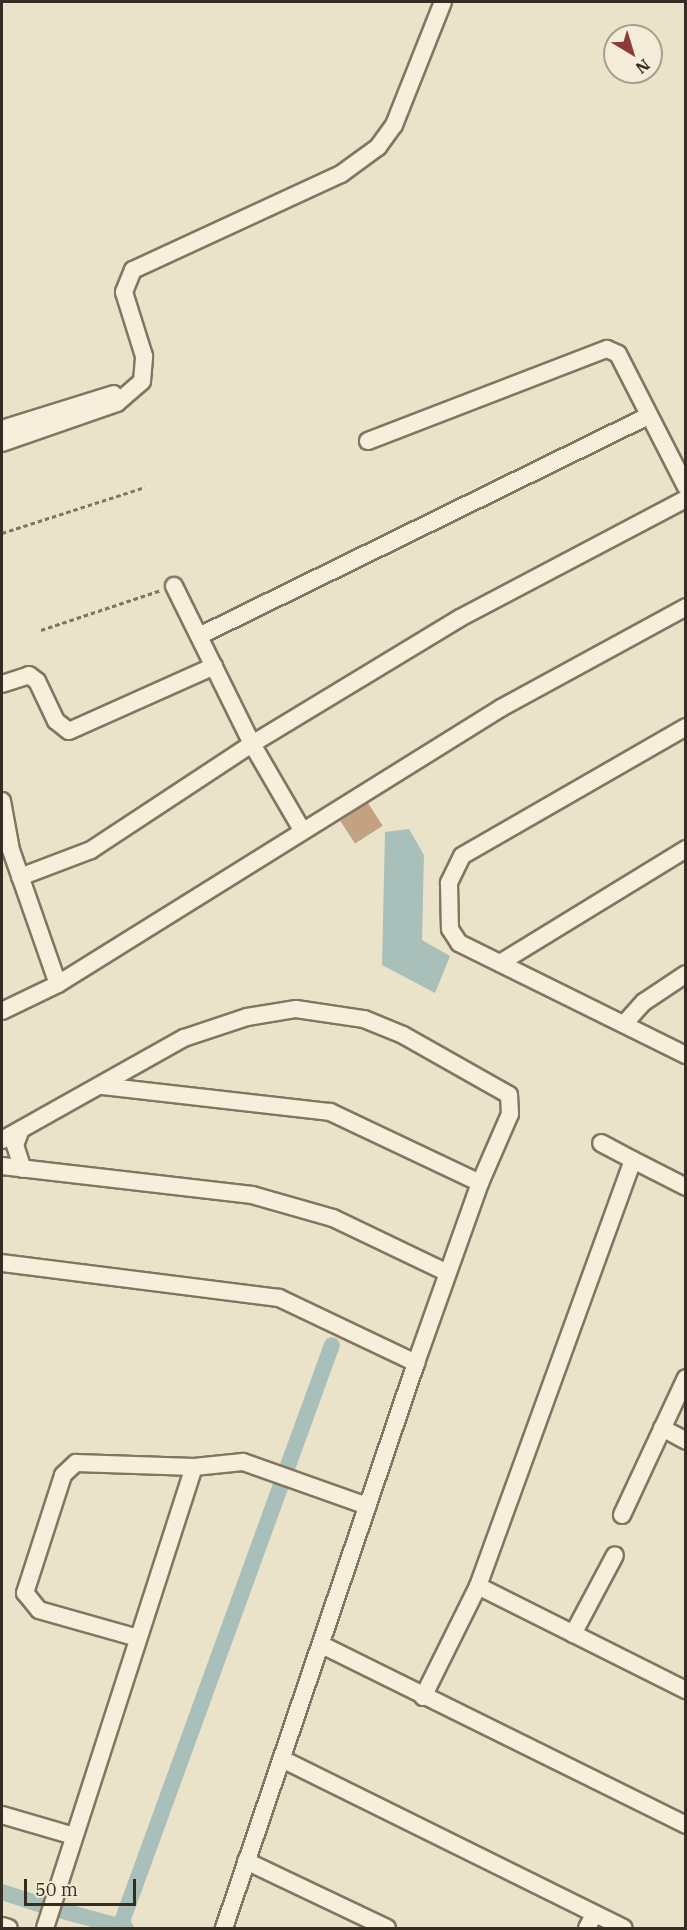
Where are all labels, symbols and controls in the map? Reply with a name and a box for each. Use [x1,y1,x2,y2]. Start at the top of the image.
north arrow [603,24,663,84]
text: N [632,55,654,78]
scale bar [27,1867,140,1905]
text: 50 m [35,1878,78,1901]

